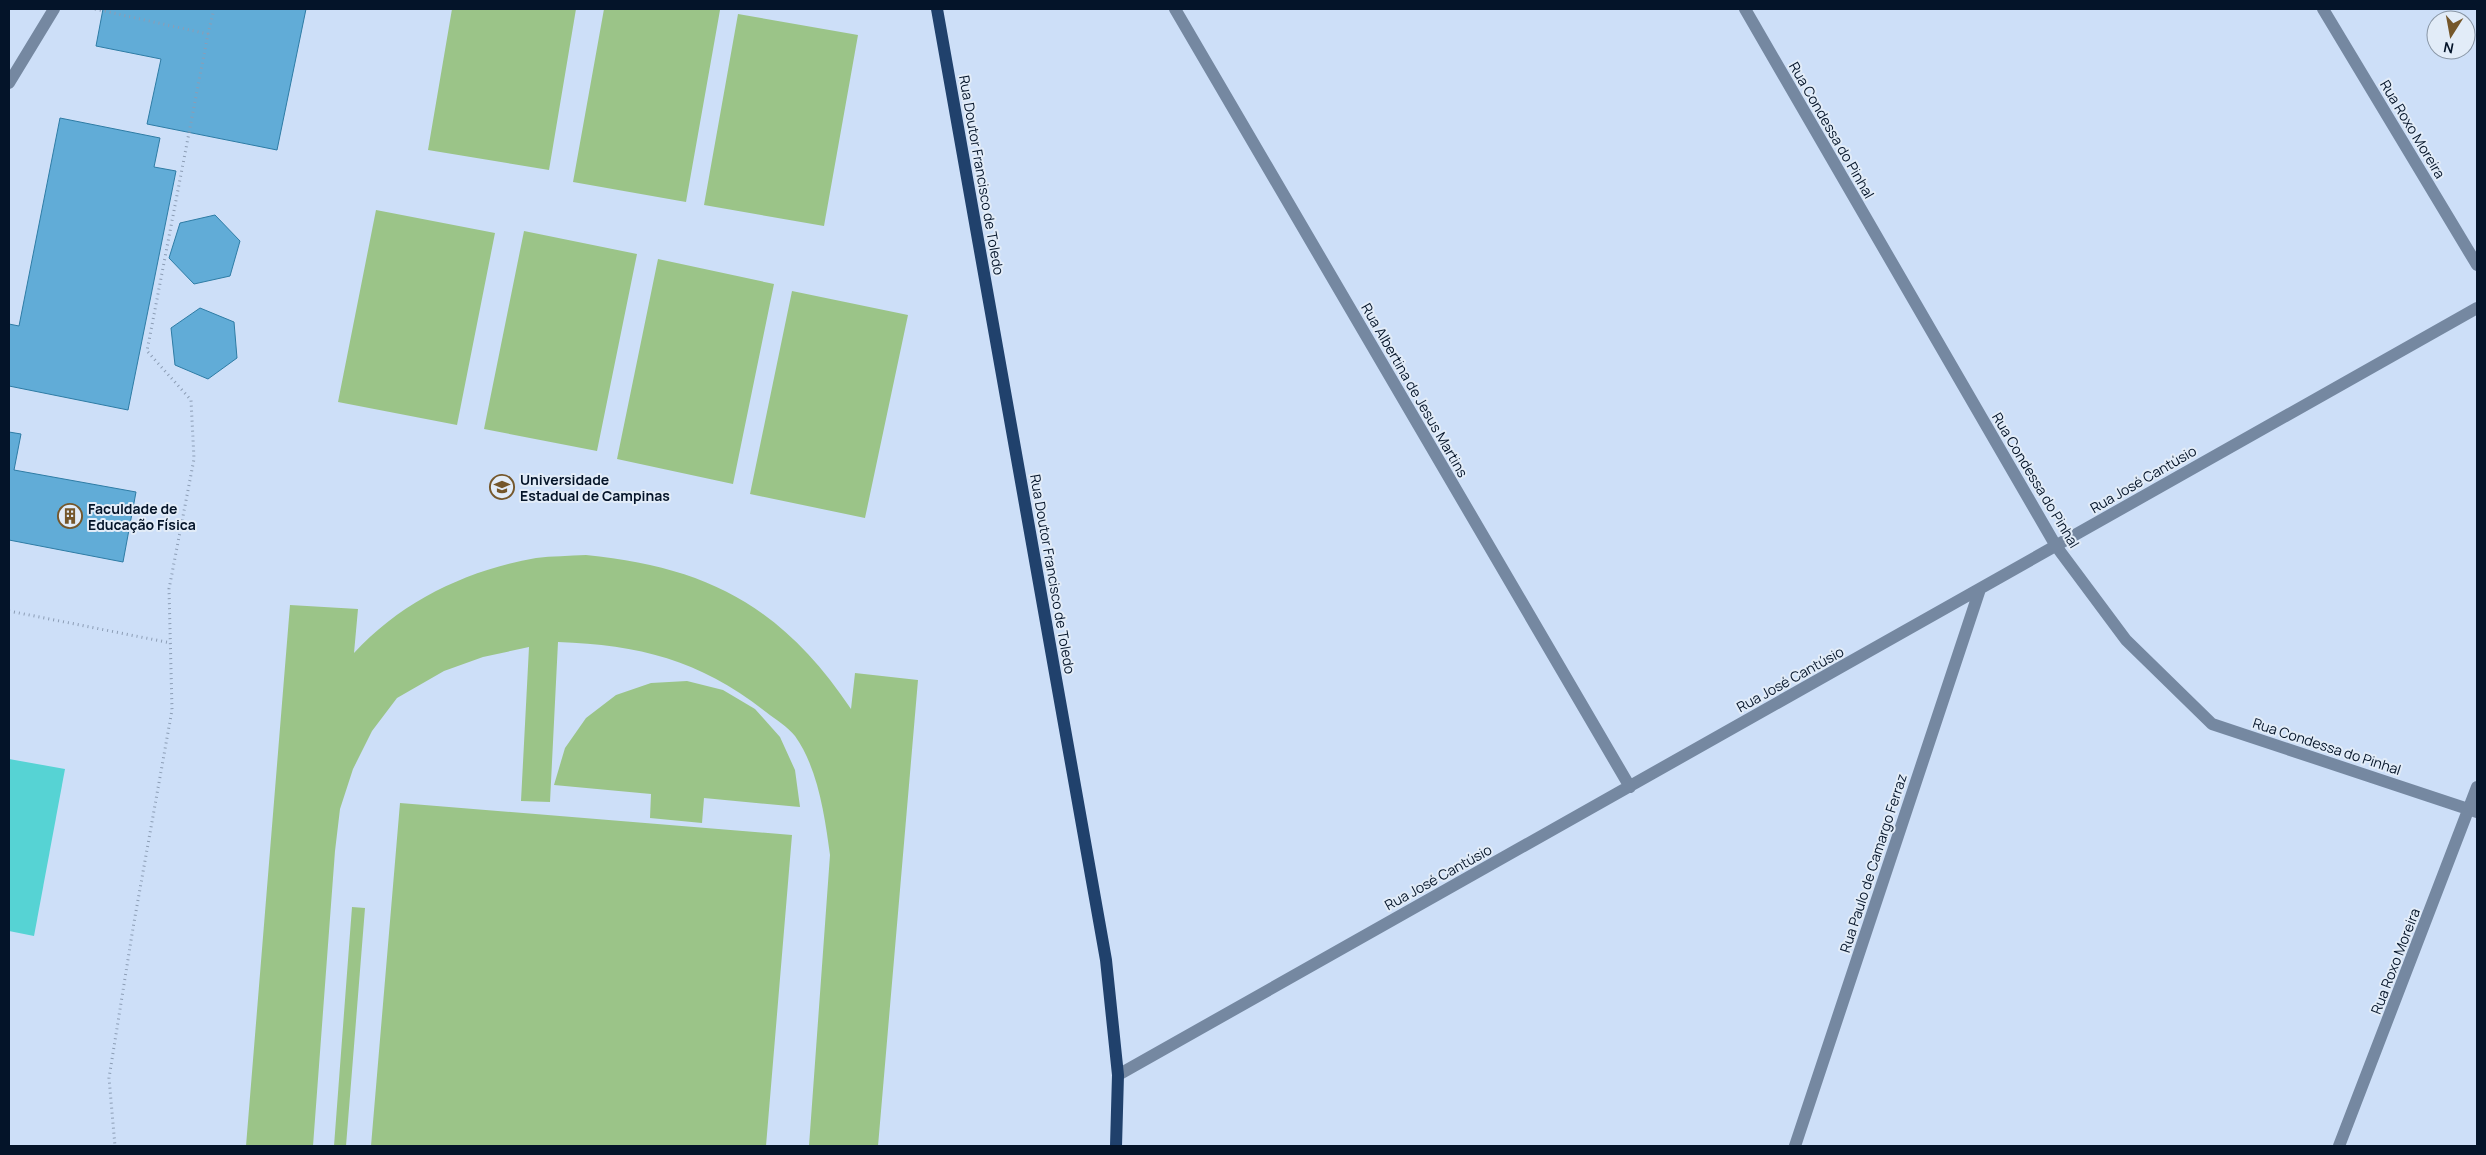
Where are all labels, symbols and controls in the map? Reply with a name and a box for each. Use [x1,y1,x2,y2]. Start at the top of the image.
north arrow [2426,10,2476,60]
text: N [2442,38,2455,59]
street label: Rua Condessa do Pinhal [1785,58,1879,202]
street label: Rua Doutor Francisco de Toledo [955,74,1009,276]
street label: Rua Roxo Moreira [2376,76,2450,182]
street label: Rua Albertina de Jesus Martins [1357,299,1473,481]
street label: Rua Condessa do Pinhal [1988,409,2084,551]
street label: Rua José Cantúsio [2086,441,2200,517]
place label: Universidade Estadual de Campinas [520,470,670,505]
street label: Rua Doutor Francisco de Toledo [1026,473,1080,675]
school or university icon: Universidade Estadual de Campinas [489,474,515,500]
place label: Faculdade de Educação Física [88,499,196,534]
building icon: Faculdade de Educação Física [57,503,83,529]
street label: Rua José Cantúsio [1733,642,1847,716]
street label: Rua Condessa do Pinhal [2250,713,2404,779]
street label: Rua Paulo de Camargo Ferraz [1835,771,1911,955]
street label: Rua José Cantúsio [1381,840,1495,914]
street label: Rua Roxo Moreira [2366,905,2424,1017]

